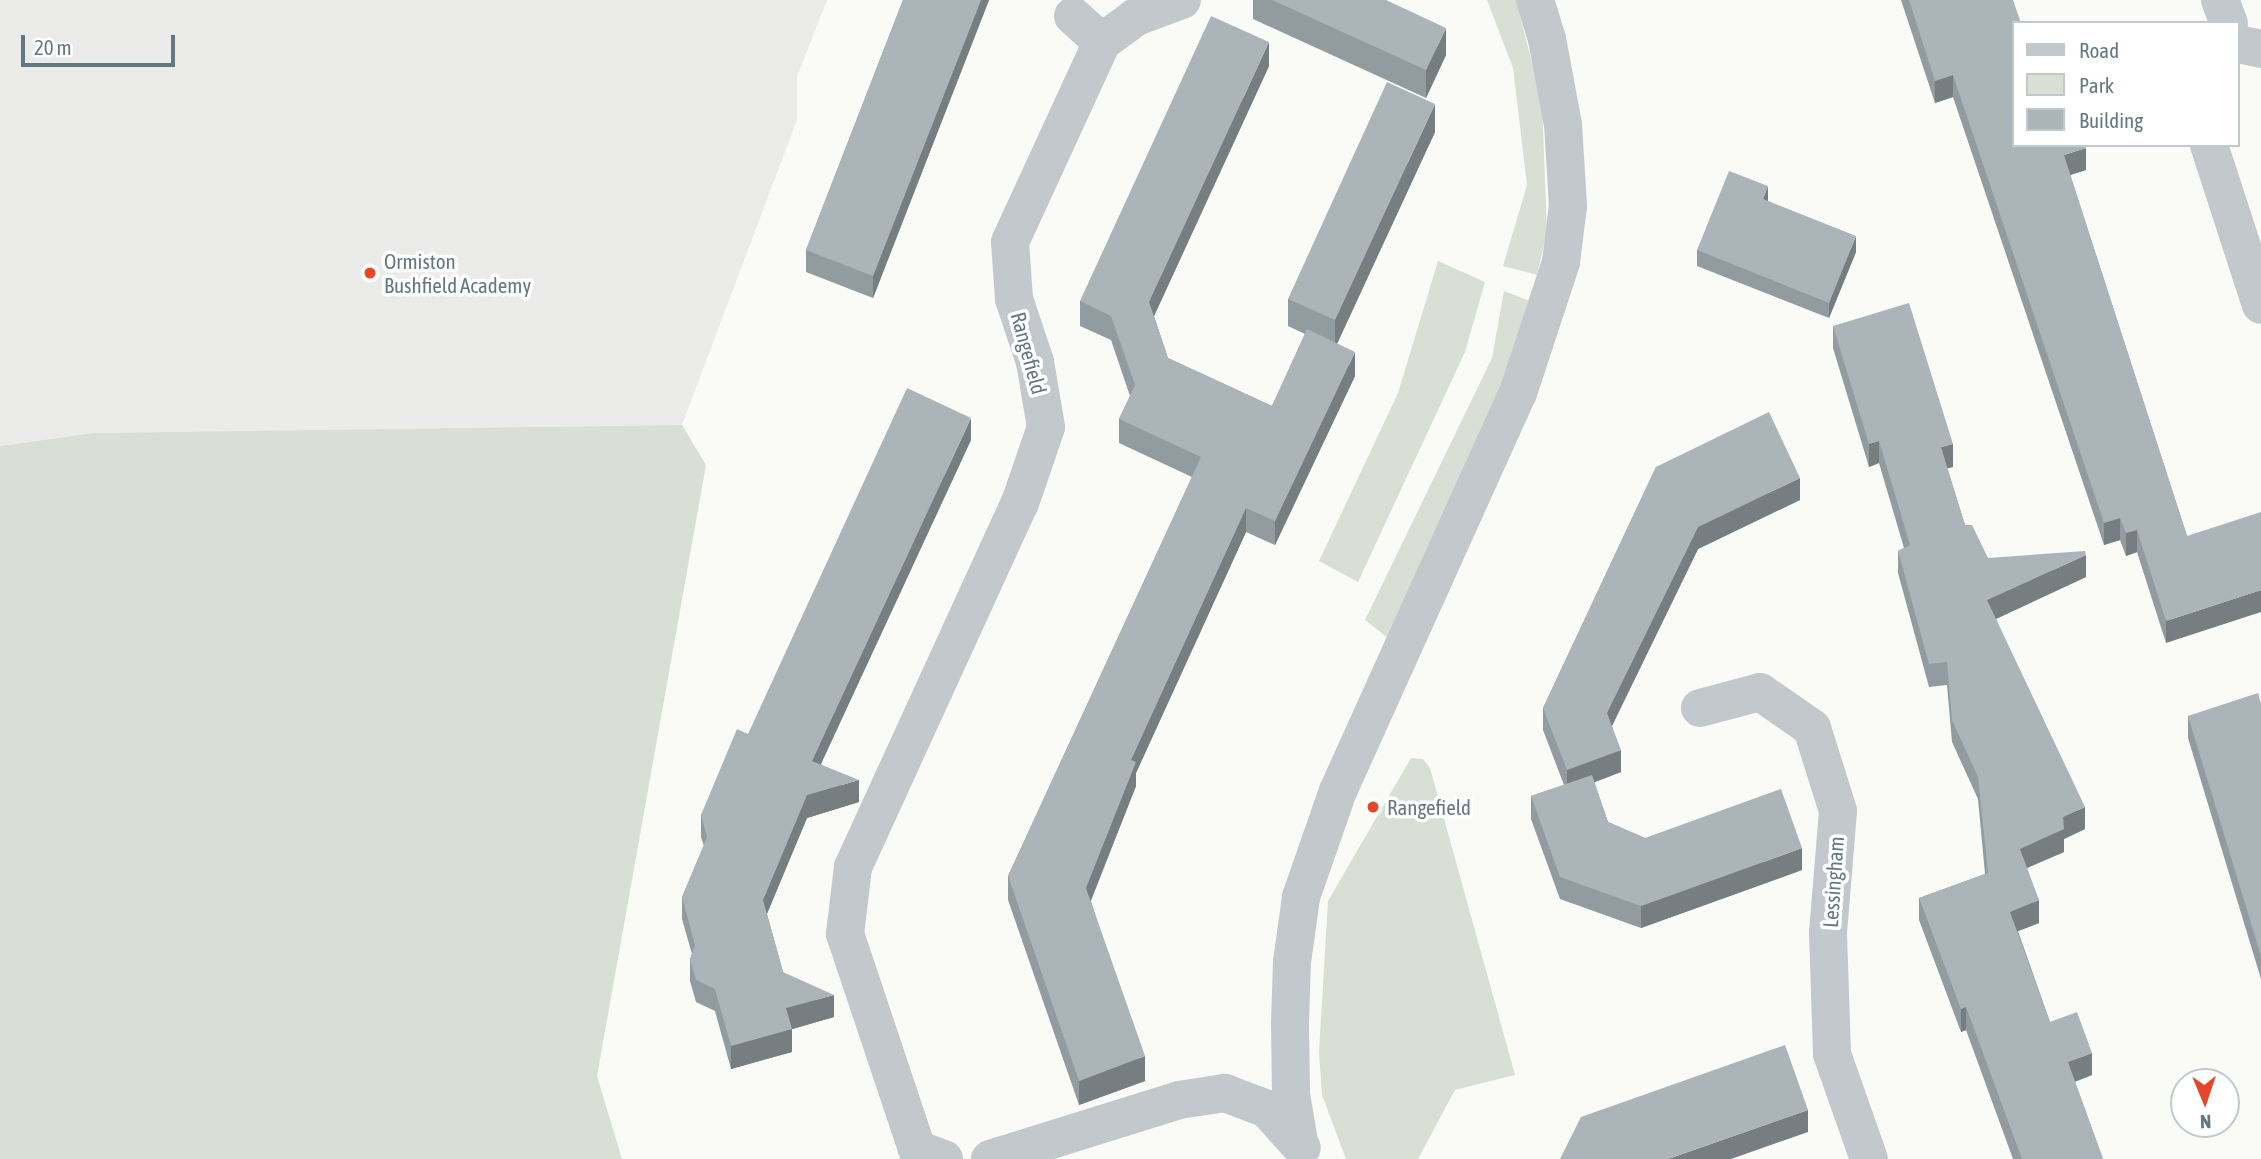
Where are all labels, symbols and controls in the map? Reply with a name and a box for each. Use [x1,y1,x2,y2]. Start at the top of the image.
scale bar [24,21,178,65]
legend [2012,21,2240,147]
text: 20 m [34,35,72,59]
text: Road [2079,38,2119,62]
text: Park [2079,73,2114,97]
text: Building [2079,108,2143,132]
place label: Ormiston Bushfield Academy [384,248,531,298]
marker: Ormiston Bushfield Academy [362,265,378,281]
street label: Rangefield [1006,309,1052,397]
place label: Rangefield [1387,794,1471,820]
marker: Rangefield [1365,799,1381,815]
street label: Lessingham [1817,835,1849,929]
north arrow [2170,1068,2240,1138]
text: N [2200,1111,2212,1133]

